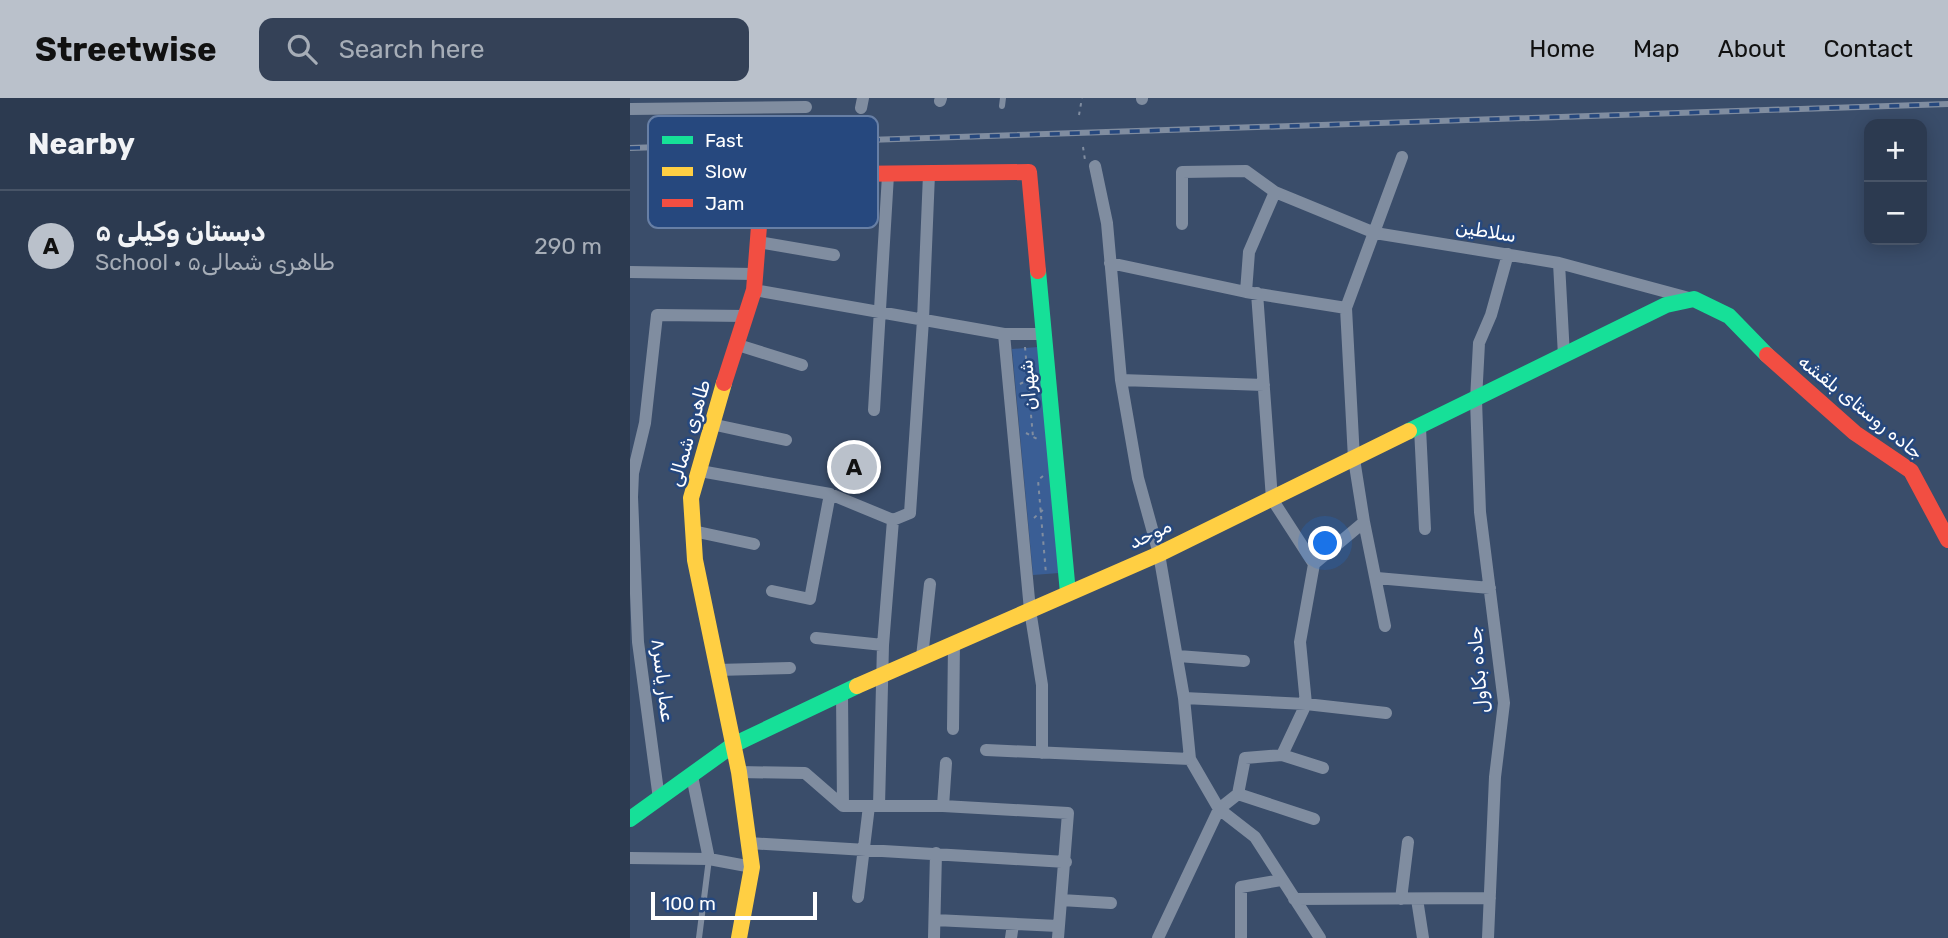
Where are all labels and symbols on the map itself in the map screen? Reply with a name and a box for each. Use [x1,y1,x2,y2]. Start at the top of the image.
legend [648,116,878,228]
text: Fast [705,129,744,152]
text: Slow [705,160,747,183]
text: Jam [705,192,744,215]
street label: سلاطین [1454,215,1518,247]
street label: جاده روستای بلقشه [1794,350,1928,464]
street label: شهران [1014,359,1042,411]
street label: طاهری شمالی [663,377,715,489]
pin: A [831,441,877,493]
street label: موحد [1125,514,1175,554]
your location [1308,526,1342,560]
street label: جاده بکاول [1463,626,1493,714]
street label: عمار یاسر۸ [646,637,680,723]
scale bar [651,889,817,921]

